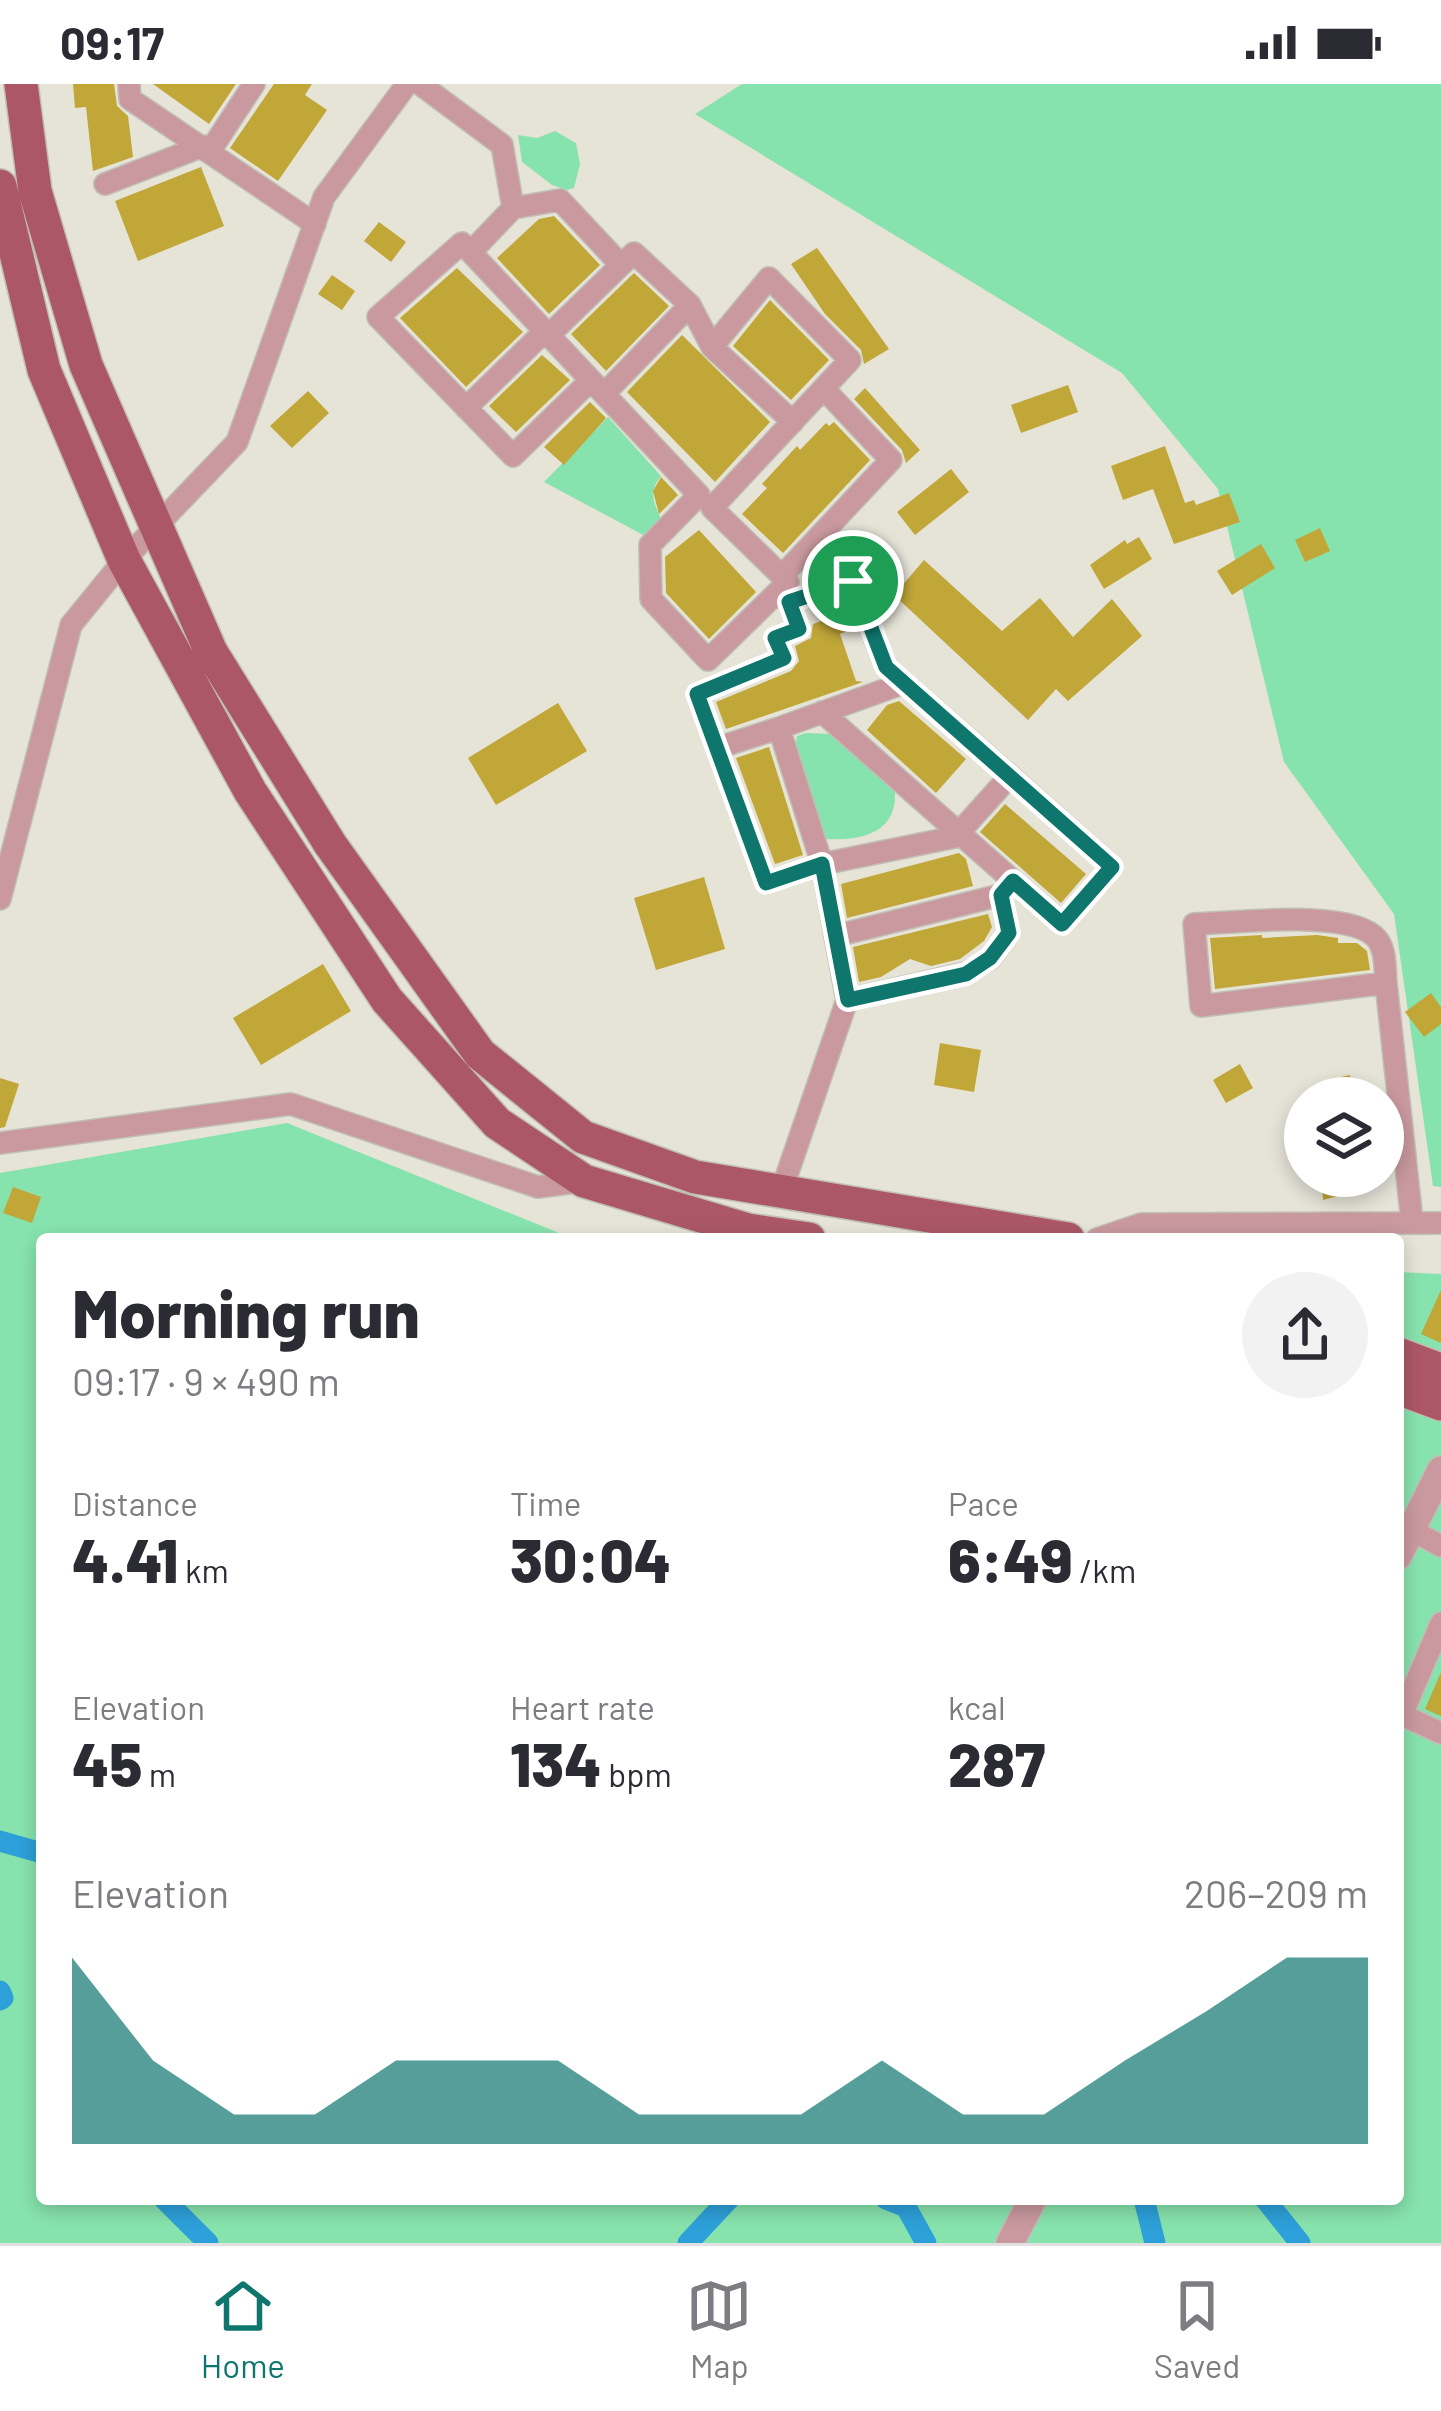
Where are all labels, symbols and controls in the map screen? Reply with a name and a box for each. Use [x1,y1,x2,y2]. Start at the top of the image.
text: 09:17 [60,15,164,69]
pin [802,530,904,632]
icon: arrive [820,548,886,614]
map controls [1284,1077,1404,1197]
button: layers [1284,1077,1404,1197]
text: Morning run [72,1272,420,1351]
button: share [1242,1272,1368,1398]
text: 09:17 · 9 × 490 m [72,1357,340,1404]
text: Distance [72,1483,198,1523]
text: Time [510,1483,581,1523]
text: Pace [948,1483,1019,1523]
text: 4.41 [72,1523,178,1595]
text: 30:04 [510,1523,671,1595]
text: 6:49 [948,1523,1073,1595]
text: km [178,1550,229,1590]
text: /km [1073,1550,1136,1590]
text: Elevation [72,1687,205,1727]
text: Heart rate [510,1687,655,1727]
text: kcal [948,1687,1006,1727]
text: 45 [72,1727,142,1799]
text: 134 [510,1727,602,1799]
text: 287 [948,1727,1045,1799]
text: m [142,1754,176,1794]
text: bpm [602,1754,672,1794]
text: Elevation [72,1869,229,1916]
text: 206–209 m [1184,1869,1368,1916]
tab: Home [201,2273,285,2385]
tab: Map [686,2273,752,2385]
tab: Saved [1154,2273,1240,2385]

